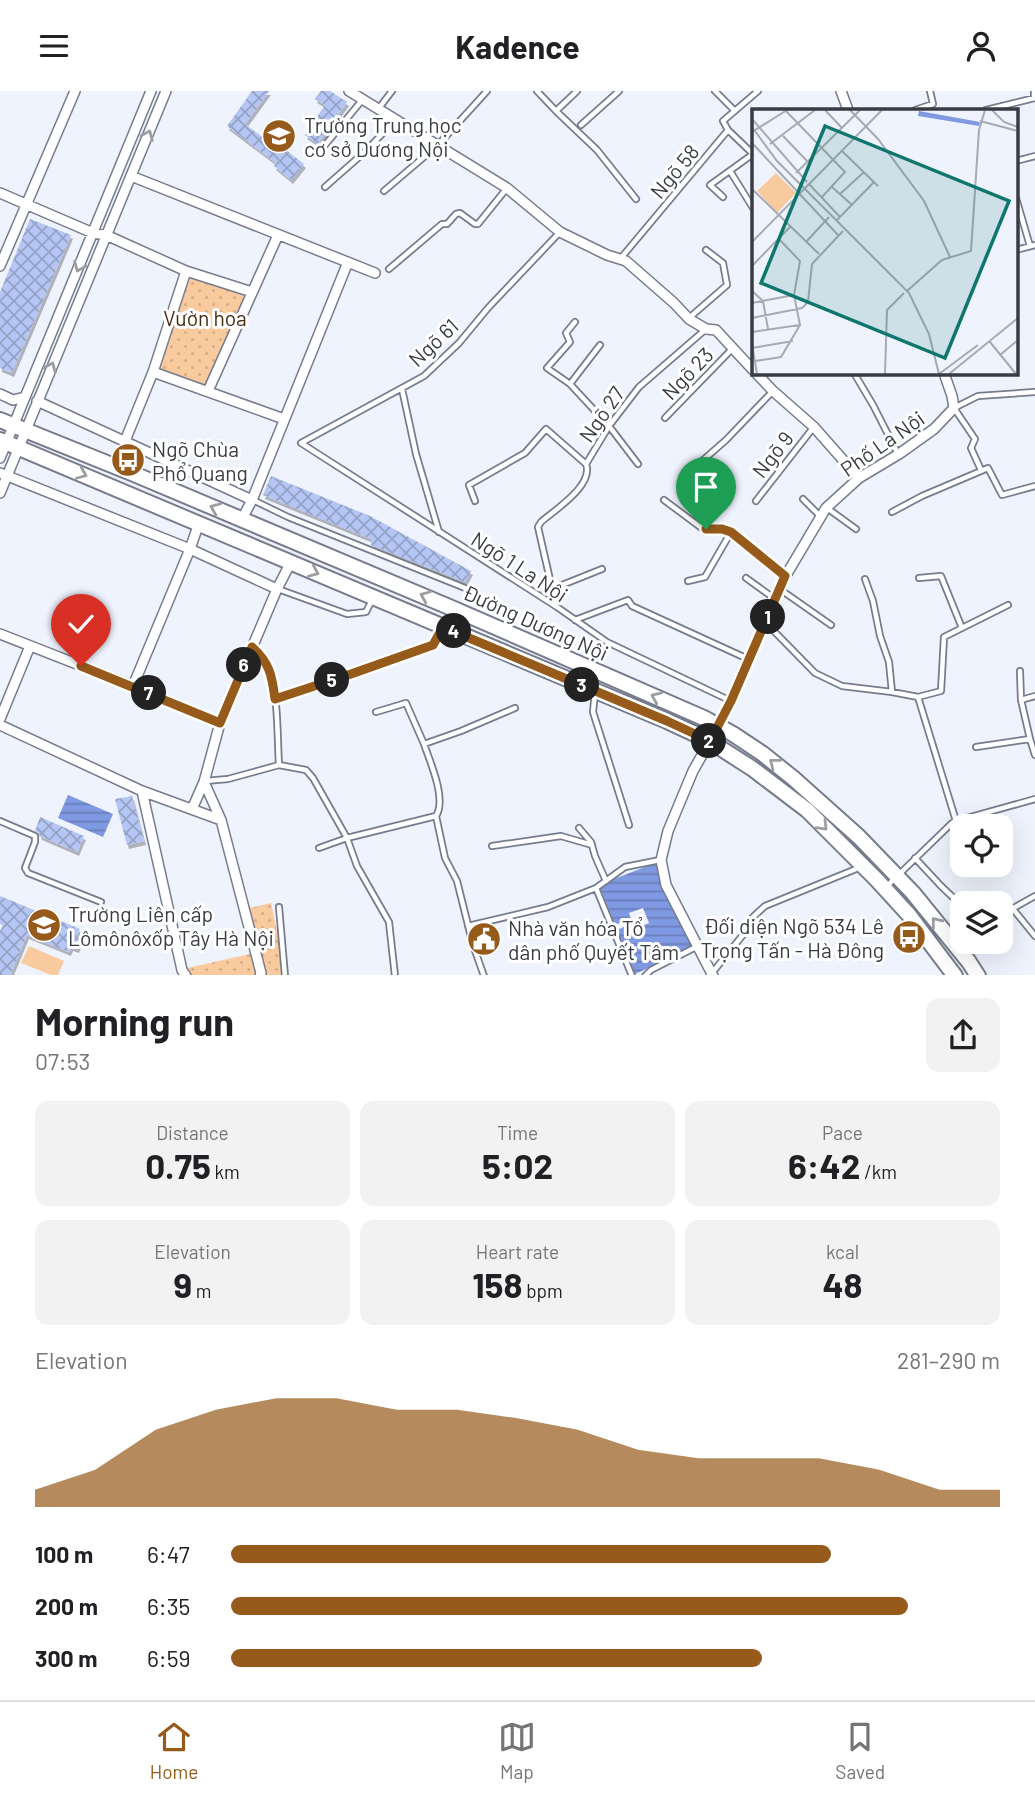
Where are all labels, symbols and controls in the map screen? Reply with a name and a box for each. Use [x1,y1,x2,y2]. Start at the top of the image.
icon: menu [35,27,73,65]
text: Kadence [455,27,580,65]
icon: person [962,27,1000,65]
inset map [752,109,1018,375]
place label: Trường Trung học cơ sở Dương Nội [304,112,462,161]
school or university icon: Trường Trung học cơ sở Dương Nội [260,117,298,155]
one-way arrow [139,129,153,141]
street label: Ngõ 58 [644,139,704,203]
one-way arrow [73,261,87,273]
park label: Vườn hoa [163,305,247,330]
street label: Ngõ 61 [403,313,463,371]
street label: Ngõ 23 [656,342,718,404]
one-way arrow [43,362,57,375]
street label: Ngõ 27 [573,381,629,447]
street label: Phố La Nội [835,405,929,481]
street label: Ngõ 9 [746,426,798,482]
place label: Ngõ Chùa Phổ Quang [152,436,248,485]
bus stop icon: Ngõ Chùa Phổ Quang [109,441,147,479]
pin [676,457,736,529]
one-way arrow [75,466,87,480]
icon: arrive [687,468,725,506]
one-way arrow [210,502,223,516]
street label: Ngõ 1 La Nội [467,526,573,606]
one-way arrow [307,564,320,578]
street label: Đường Dương Nội [460,579,612,665]
one-way arrow [420,591,432,605]
pin [51,594,111,666]
pin: 1 [750,599,786,635]
icon: check [62,605,100,643]
text: 1 [764,605,771,628]
pin: 4 [436,613,472,649]
text: 4 [448,619,459,642]
pin: 6 [226,647,262,683]
text: 6 [238,653,249,676]
pin: 5 [314,663,350,697]
pin: 3 [564,667,600,703]
text: 5 [326,668,337,691]
text: 3 [576,673,587,696]
pin: 7 [132,675,166,711]
text: 7 [144,681,153,704]
one-way arrow [651,691,663,705]
pin: 2 [692,723,726,759]
text: 2 [703,729,714,752]
one-way arrow [769,758,782,771]
map controls [950,814,1013,954]
button: locate [950,814,1013,877]
one-way arrow [815,818,827,830]
button: layers [950,891,1013,954]
place label: Trường Liên cấp Lômônôxốp Tây Hà Nội [68,901,274,950]
school or university icon: Trường Liên cấp Lômônôxốp Tây Hà Nội [25,906,63,944]
place label: Đối diện Ngõ 534 Lê Trọng Tấn - Hà Đông [700,913,884,962]
place label: Nhà văn hóa Tổ dân phố Quyết Tâm [508,915,679,964]
one-way arrow [932,917,944,930]
bus stop icon: Đối diện Ngõ 534 Lê Trọng Tấn - Hà Đông [890,918,928,956]
public building icon: Nhà văn hóa Tổ dân phố Quyết Tâm [465,920,503,958]
text: Morning run [35,998,234,1044]
button: share [926,998,1000,1072]
text: 07:53 [35,1047,90,1075]
text: Distance [156,1121,229,1144]
text: Time [497,1121,538,1144]
text: Pace [822,1121,863,1144]
text: 0.75 [145,1144,211,1186]
text: 5:02 [482,1144,553,1186]
text: 6:42 [788,1144,860,1186]
text: km [211,1160,240,1183]
text: /km [860,1160,897,1183]
text: Elevation [154,1240,231,1263]
text: Heart rate [476,1240,559,1263]
text: kcal [826,1240,859,1263]
text: 9 [173,1263,192,1305]
text: 158 [472,1263,522,1305]
text: 48 [822,1263,863,1305]
text: m [192,1279,212,1302]
text: bpm [522,1279,563,1302]
text: Elevation [35,1346,128,1374]
text: 281–290 m [897,1346,1000,1374]
text: 100 m [35,1540,93,1568]
text: 6:47 [147,1540,190,1568]
text: 200 m [35,1592,98,1620]
text: 6:35 [147,1592,190,1620]
text: 300 m [35,1644,97,1672]
text: 6:59 [147,1644,190,1672]
tab: Home [150,1718,198,1783]
tab: Map [498,1718,536,1783]
tab: Saved [835,1718,885,1783]

